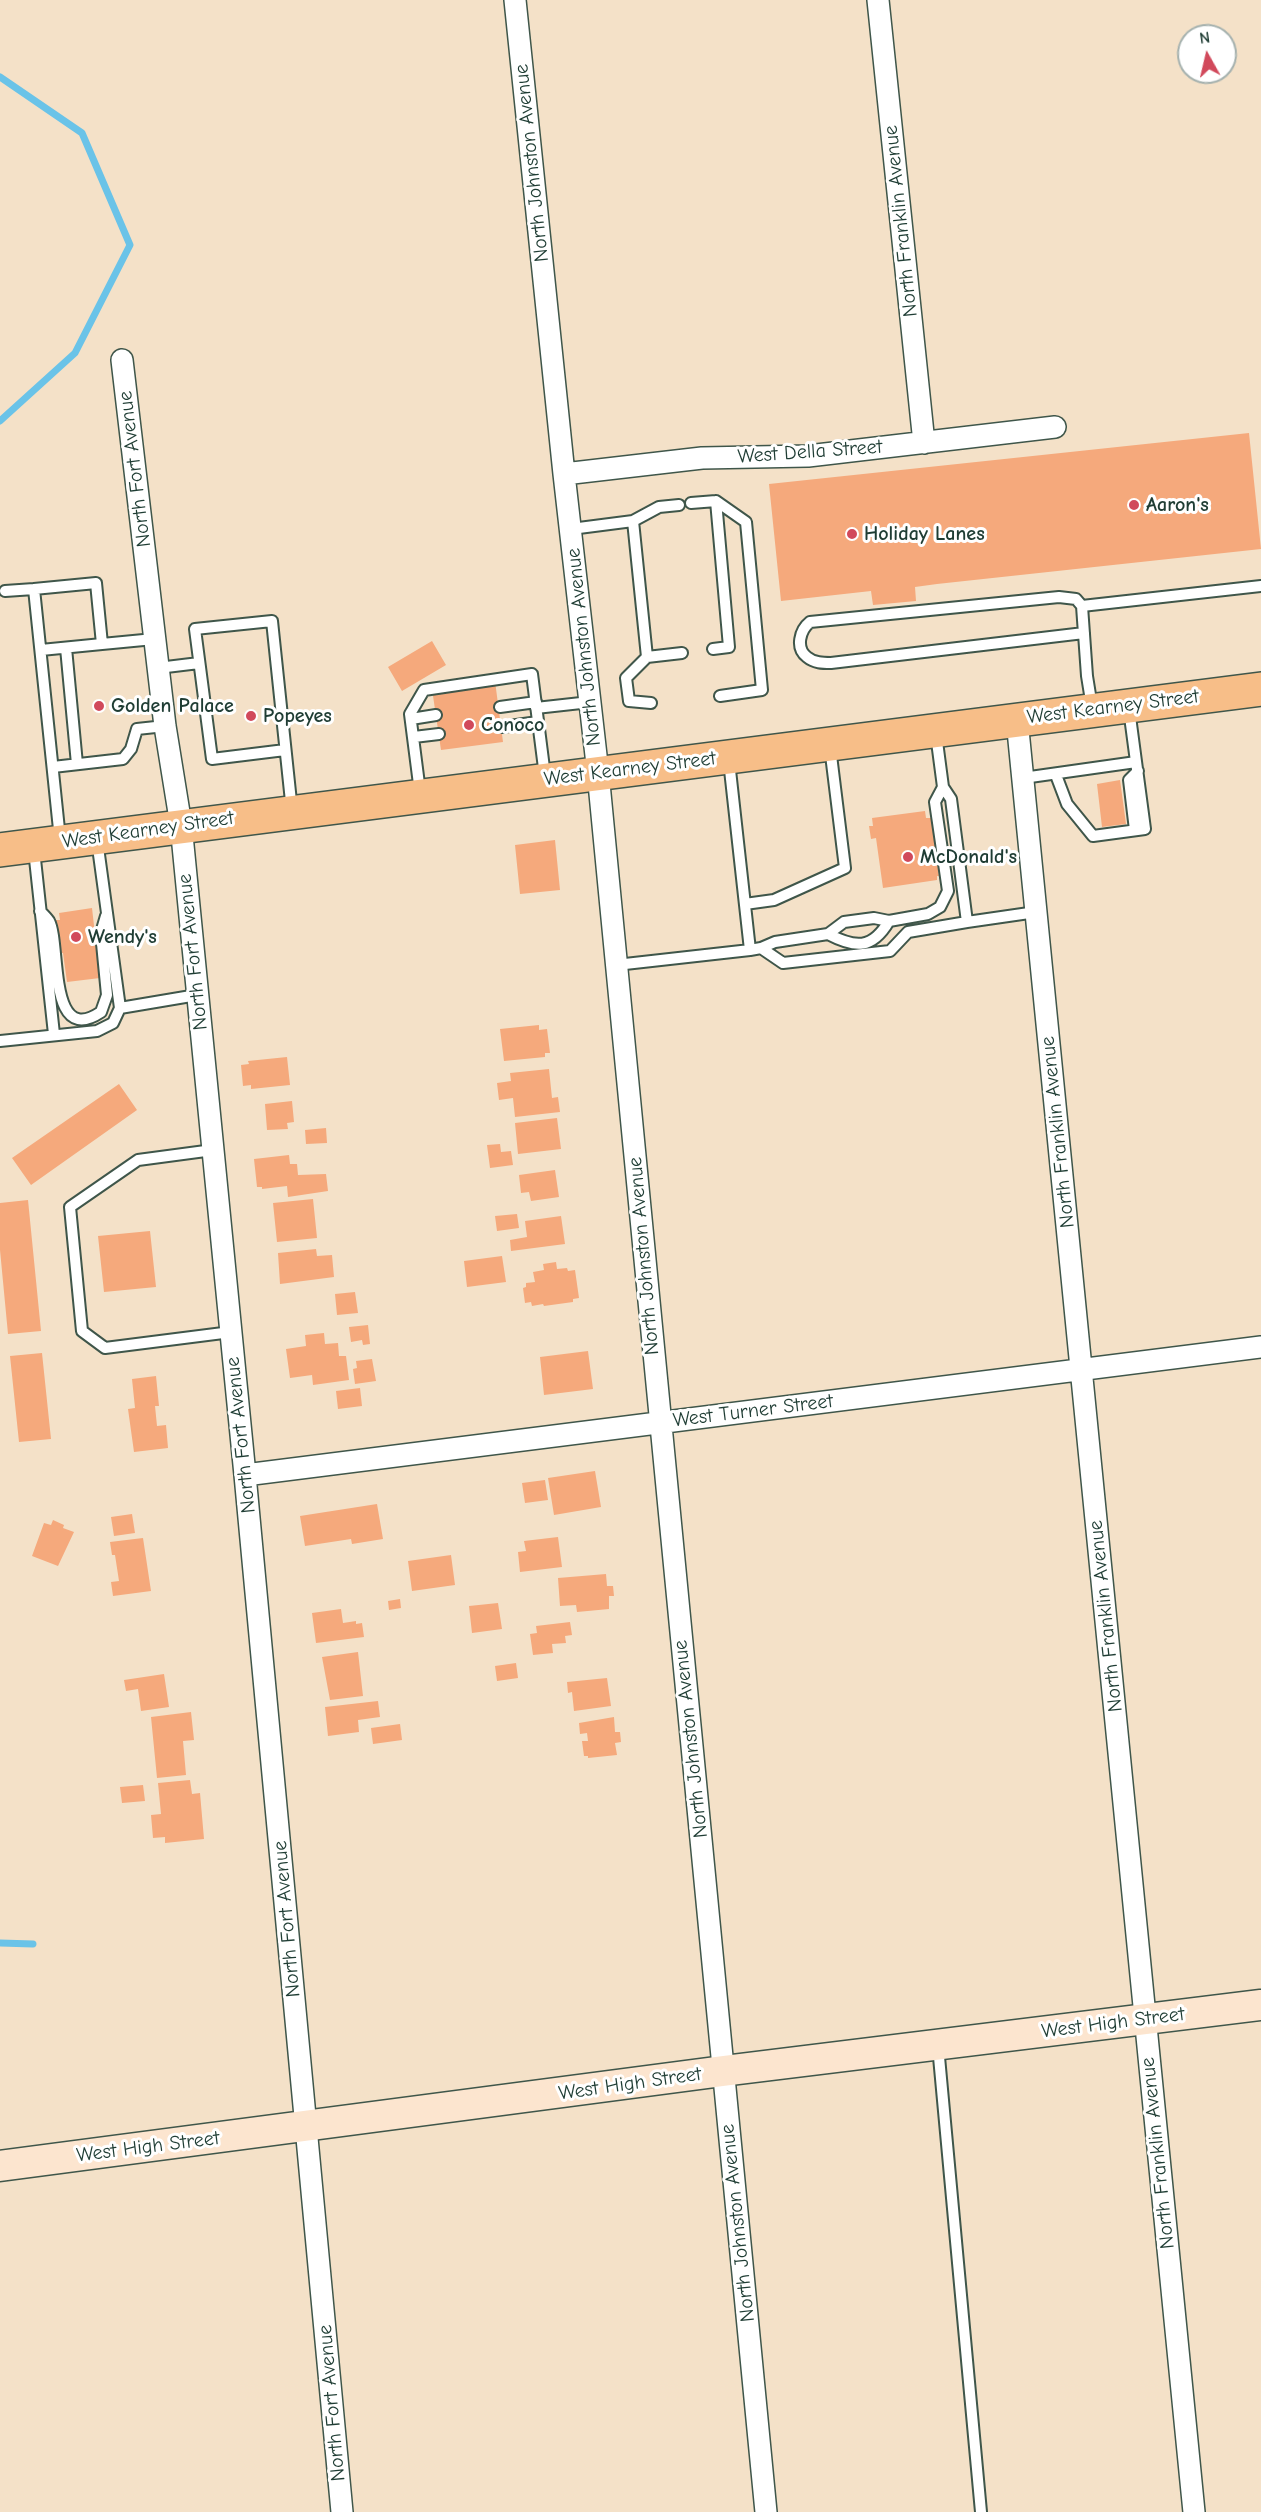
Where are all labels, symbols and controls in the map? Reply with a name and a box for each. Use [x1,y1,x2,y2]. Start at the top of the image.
north arrow [1177,24,1237,84]
text: N [1198,29,1211,48]
street label: North Johnston Avenue [510,63,554,263]
street label: North Franklin Avenue [879,124,923,318]
street label: North Fort Avenue [114,390,156,548]
street label: West Della Street [737,435,883,469]
place label: Aaron's [1146,493,1209,517]
marker: Aaron's [1127,498,1141,512]
place label: Holiday Lanes [864,522,985,546]
marker: Holiday Lanes [845,527,859,541]
street label: North Johnston Avenue [562,547,606,747]
street label: West Kearney Street [1026,685,1200,729]
place label: Golden Palace [111,694,234,718]
marker: Golden Palace [92,699,106,713]
place label: Popeyes [263,704,332,728]
marker: Popeyes [244,709,258,723]
place label: Conoco [481,713,544,737]
marker: Conoco [462,718,476,732]
street label: West Kearney Street [543,747,717,791]
street label: West Kearney Street [61,806,235,854]
place label: McDonald's [920,845,1017,869]
marker: McDonald's [901,850,915,864]
street label: North Fort Avenue [173,873,213,1031]
place label: Wendy's [88,925,157,949]
marker: Wendy's [69,930,83,944]
street label: North Franklin Avenue [1036,1035,1080,1229]
street label: North Johnston Avenue [623,1156,665,1356]
street label: North Fort Avenue [221,1356,261,1514]
street label: West Turner Street [672,1389,834,1433]
street label: North Franklin Avenue [1084,1519,1128,1713]
street label: North Johnston Avenue [669,1639,713,1839]
street label: North Fort Avenue [268,1840,306,1998]
street label: West High Street [1040,2002,1186,2044]
street label: North Franklin Avenue [1136,2056,1180,2250]
street label: West High Street [557,2062,703,2106]
street label: North Johnston Avenue [716,2123,760,2323]
street label: West High Street [75,2126,221,2168]
street label: North Fort Avenue [313,2324,351,2482]

